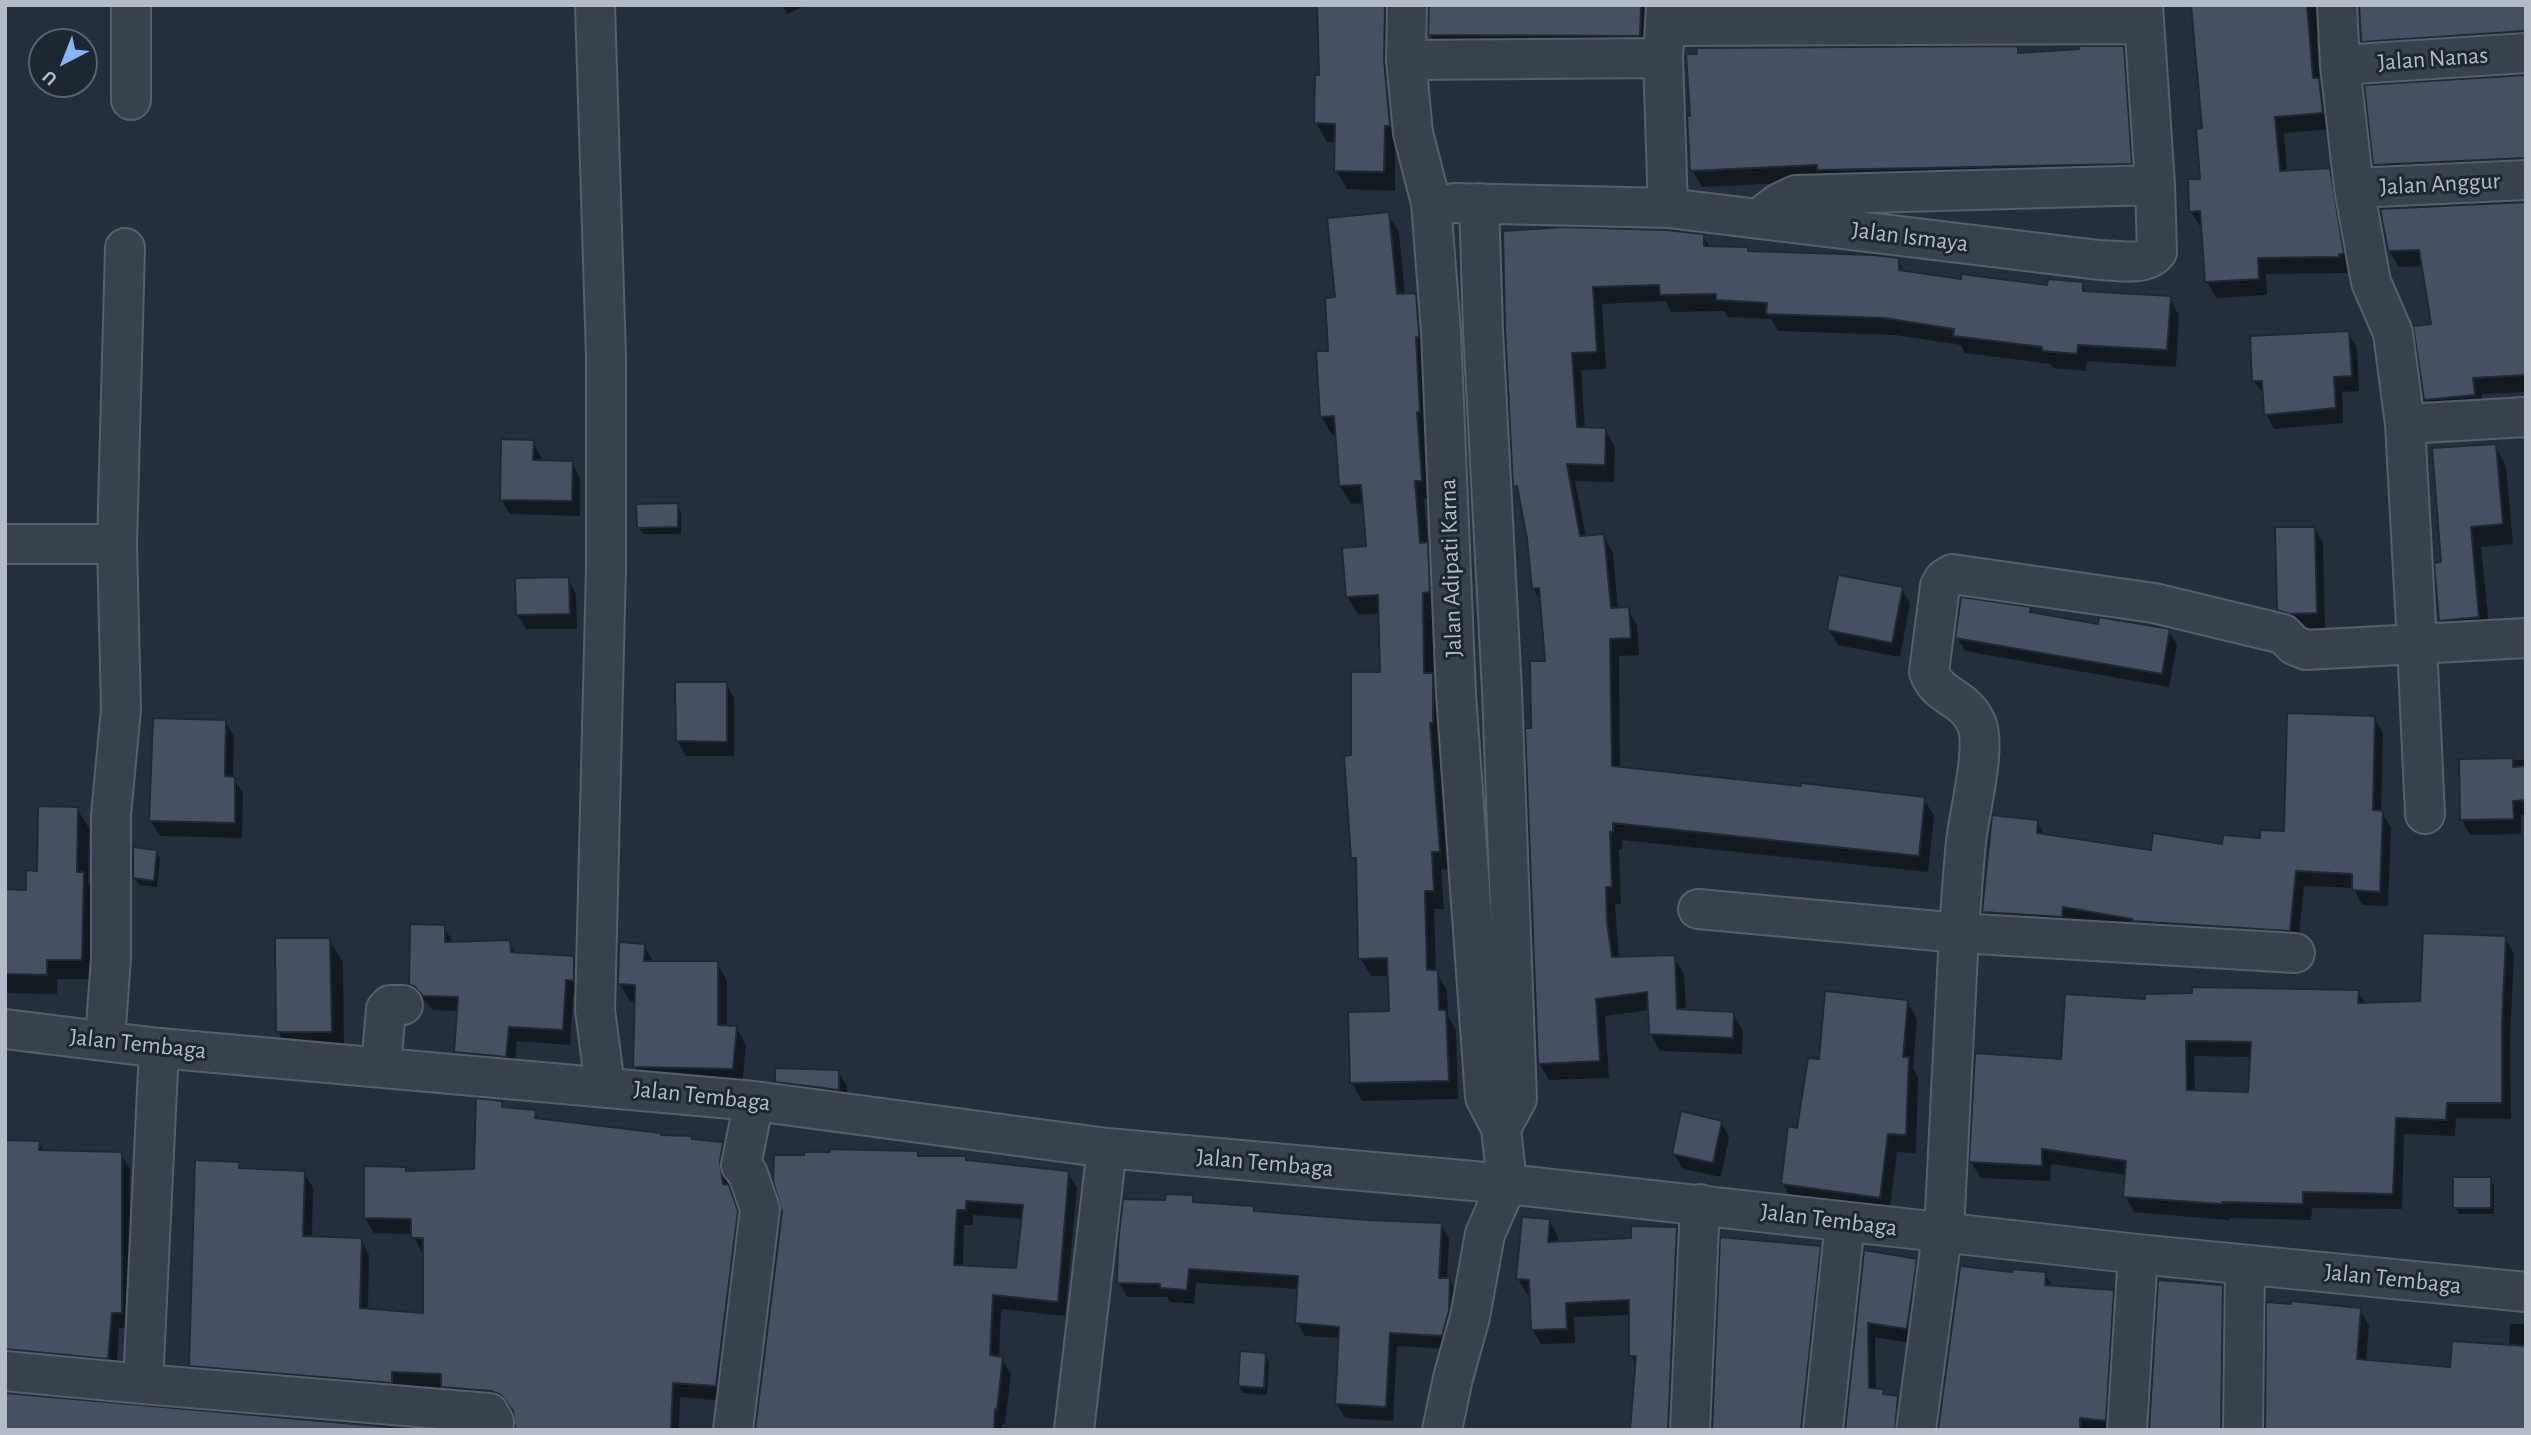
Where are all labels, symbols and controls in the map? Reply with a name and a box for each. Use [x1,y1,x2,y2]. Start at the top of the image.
north arrow [28,28,98,98]
street label: Jalan Nanas [2377,41,2489,77]
text: U [39,66,61,89]
street label: Jalan Anggur [2379,166,2501,202]
street label: Jalan Ismaya [1850,216,1970,258]
street label: Jalan Adipati Karna [1433,478,1469,658]
street label: Jalan Tembaga [68,1022,208,1066]
street label: Jalan Tembaga [632,1074,772,1118]
street label: Jalan Tembaga [1195,1143,1335,1183]
street label: Jalan Tembaga [1759,1197,1899,1243]
street label: Jalan Tembaga [2323,1257,2463,1301]

